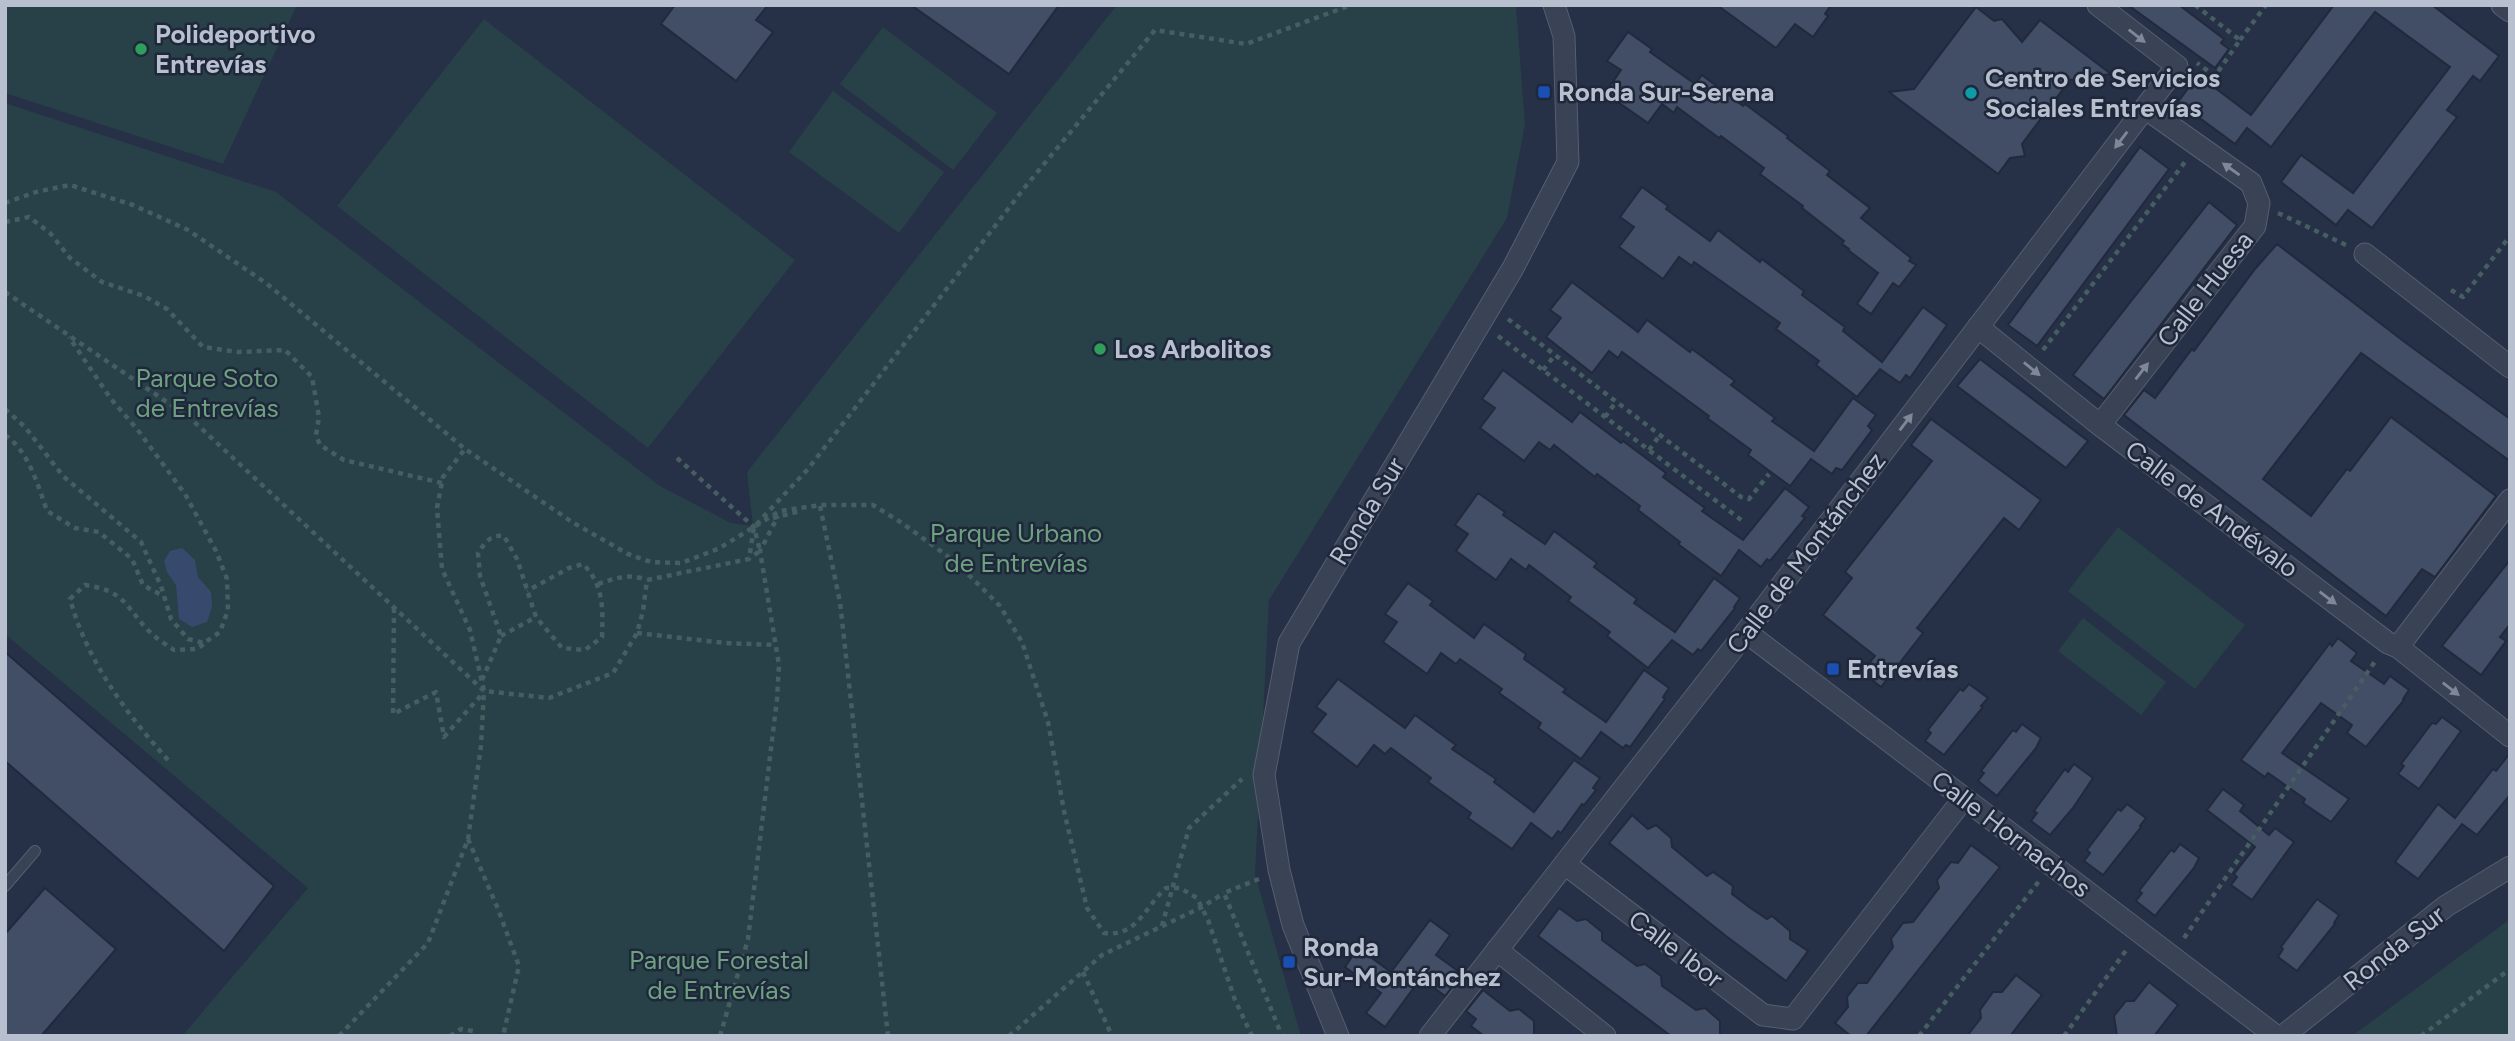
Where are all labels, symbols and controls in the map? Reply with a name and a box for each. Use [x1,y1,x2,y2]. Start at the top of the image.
place label: Polideportivo Entrevías [155,18,316,80]
one-way arrow [2128,28,2146,43]
marker: Polideportivo Entrevías [133,41,149,57]
place label: Centro de Servicios Sociales Entrevías [1985,62,2220,124]
place label: Ronda Sur-Serena [1558,76,1774,108]
marker: Ronda Sur-Serena [1536,84,1552,100]
marker: Centro de Servicios Sociales Entrevías [1963,85,1979,101]
one-way arrow [2114,131,2128,149]
one-way arrow [2222,162,2240,176]
street label: Calle Huesa [2150,225,2260,353]
place label: Los Arbolitos [1114,333,1271,365]
marker: Los Arbolitos [1092,341,1108,357]
park label: Parque Soto de Entrevías [135,362,279,424]
one-way arrow [2022,362,2040,377]
one-way arrow [2135,362,2150,380]
one-way arrow [1899,413,1914,431]
street label: Calle de Andévalo [2119,434,2305,584]
street label: Calle de Montánchez [1720,446,1892,660]
street label: Ronda Sur [1322,451,1412,571]
park label: Parque Urbano de Entrevías [930,517,1102,579]
one-way arrow [2319,590,2337,605]
place label: Entrevías [1847,653,1958,685]
marker: Entrevías [1825,661,1841,677]
one-way arrow [2442,682,2460,697]
street label: Calle Hornachos [1925,764,2097,904]
street label: Ronda Sur [2337,898,2451,998]
street label: Calle Ibor [1622,903,1730,995]
place label: Ronda Sur-Montánchez [1303,931,1501,993]
park label: Parque Forestal de Entrevías [629,944,809,1006]
marker: Ronda Sur-Montánchez [1281,954,1297,970]

